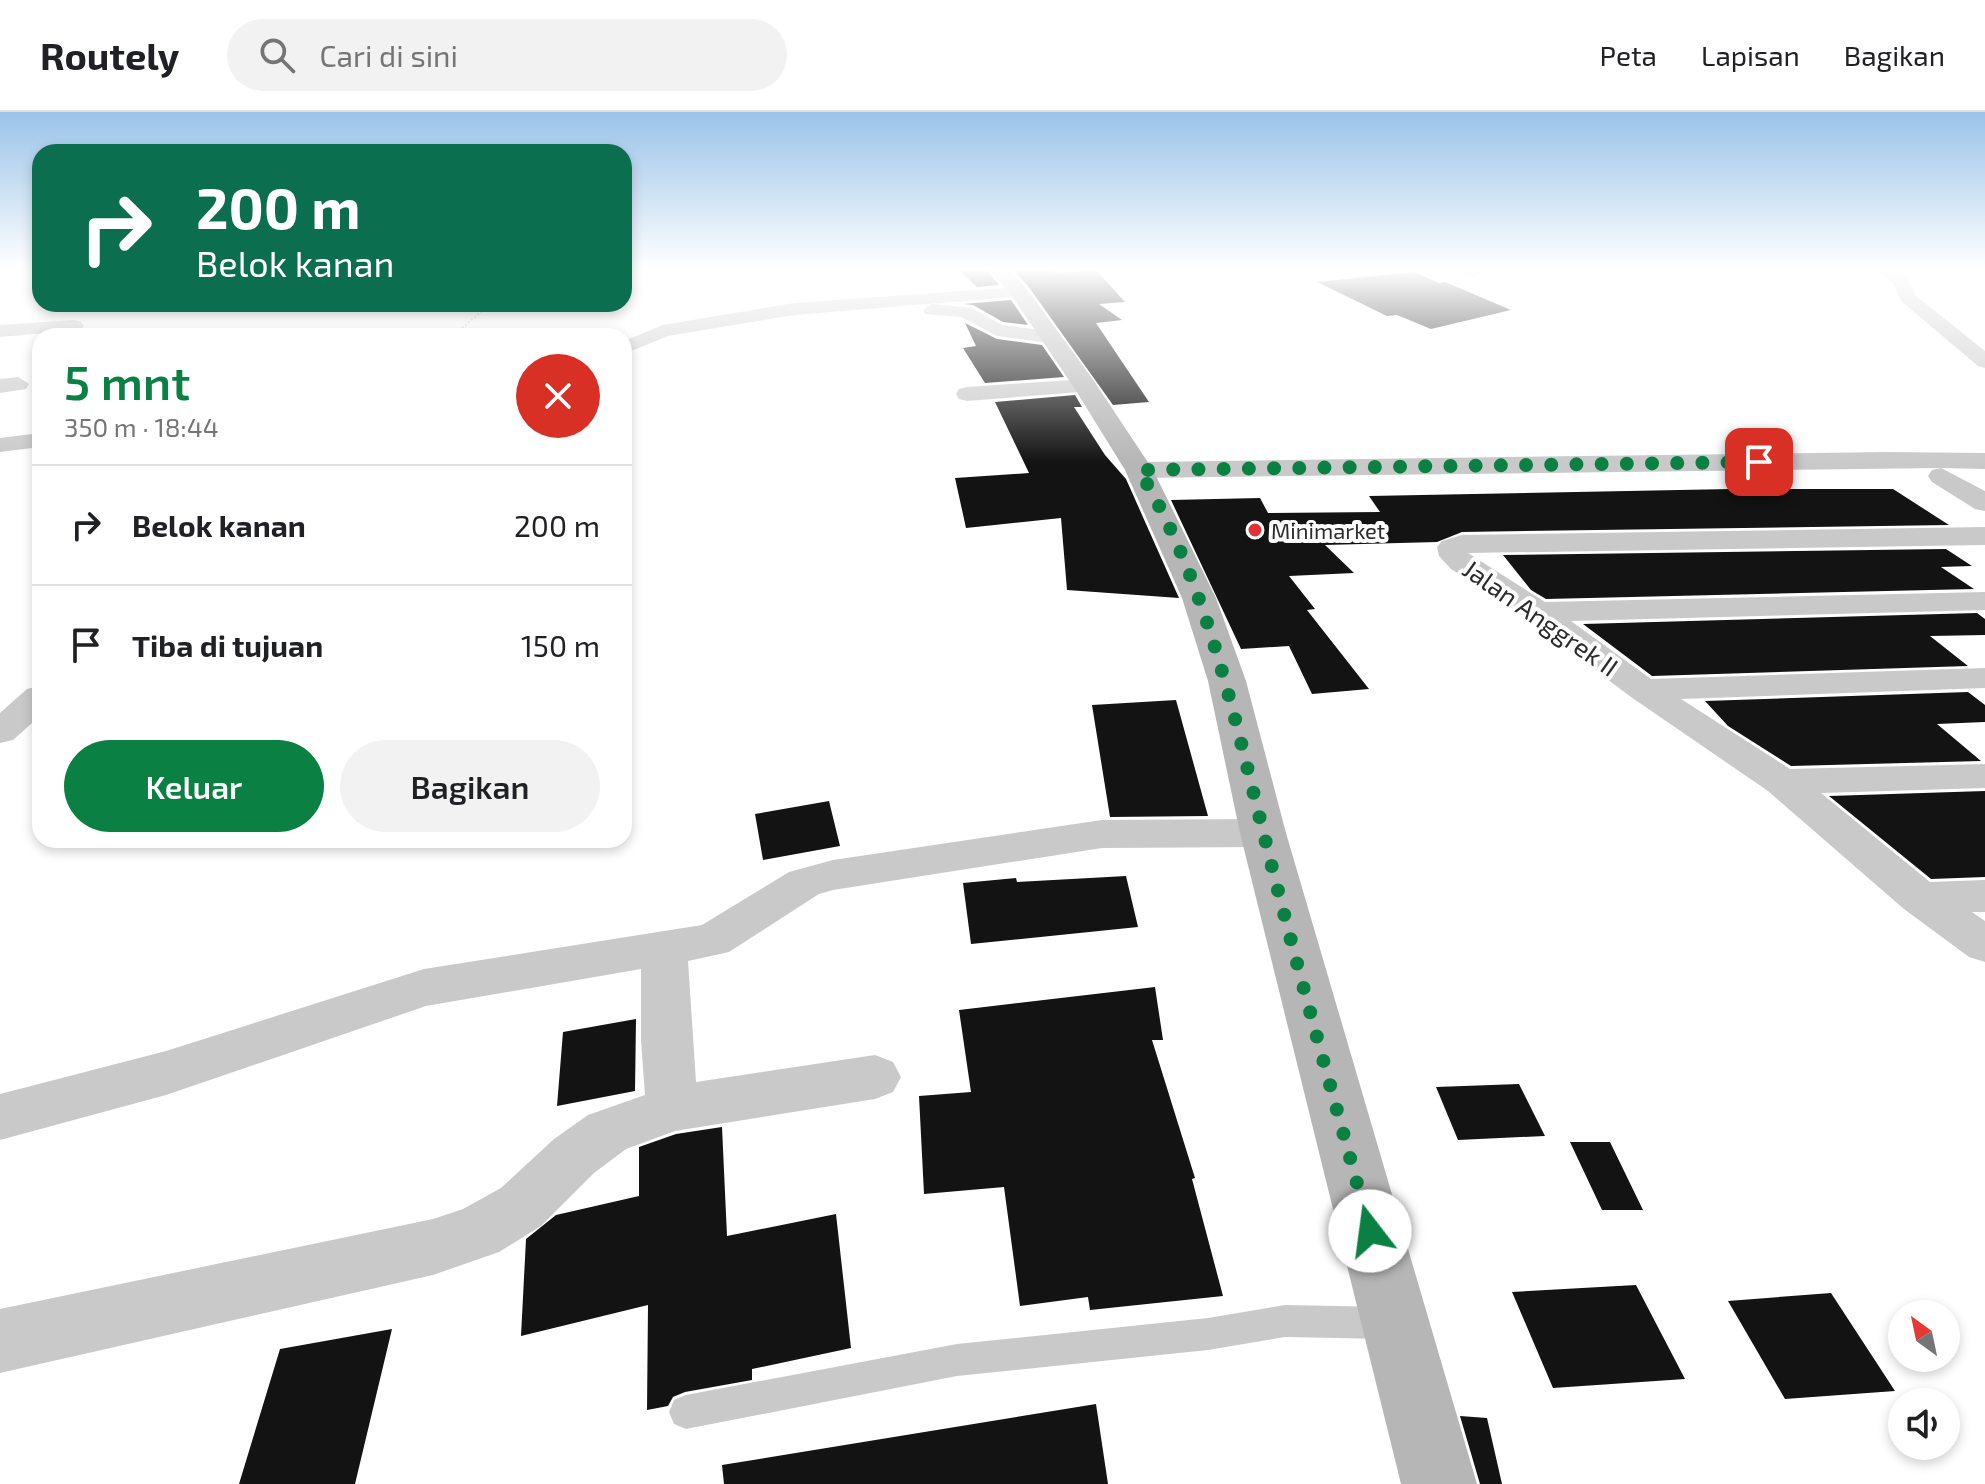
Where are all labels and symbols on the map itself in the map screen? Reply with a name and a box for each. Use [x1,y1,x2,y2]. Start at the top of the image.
pin [1725,428,1793,496]
place label: Minimarket [1271,517,1385,543]
marker: Minimarket [1246,521,1264,539]
street label: Jalan Anggrek II [1458,552,1624,682]
position arrow [1328,1189,1412,1273]
north arrow [1888,1300,1960,1372]

